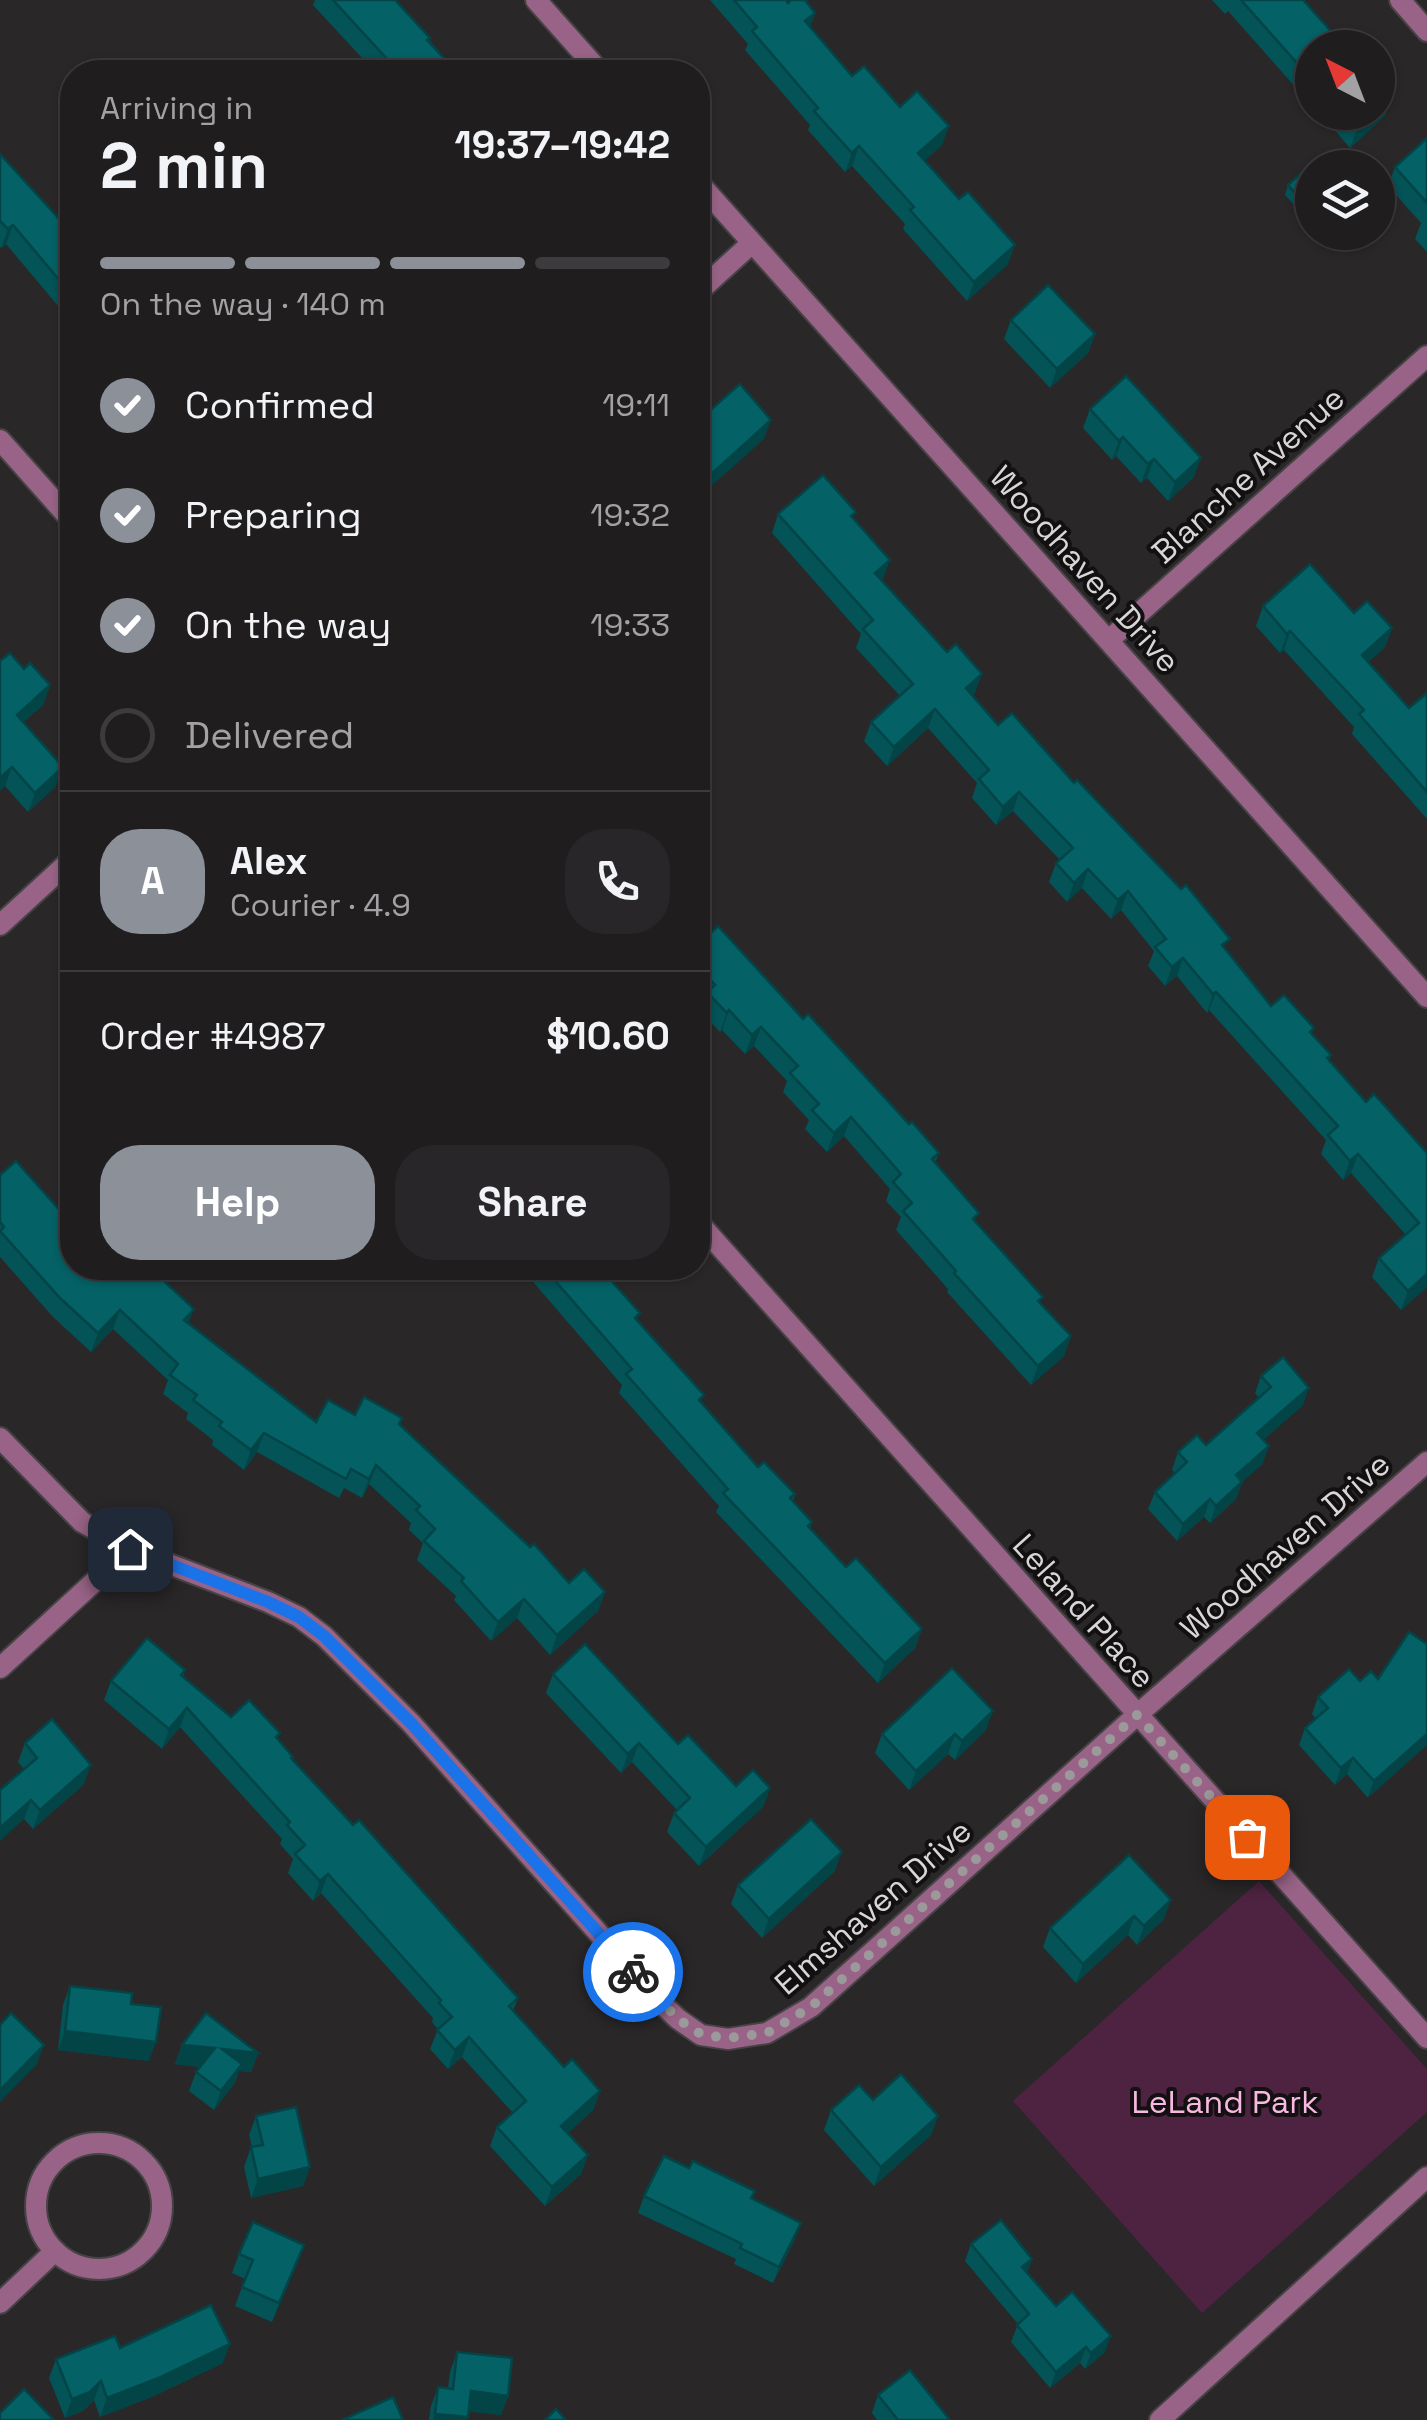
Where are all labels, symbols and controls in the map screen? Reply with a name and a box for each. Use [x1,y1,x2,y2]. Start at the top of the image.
north arrow [1295,30,1395,130]
map controls [1295,30,1395,250]
text: Arriving in [100,88,253,128]
text: 19:37–19:42 [455,121,670,169]
text: 2 min [100,124,268,207]
button: layers [1295,150,1395,250]
text: On the way · 140 m [100,284,386,324]
icon: check [100,378,155,433]
street label: Blanche Avenue [1143,378,1353,572]
text: Confirmed [185,381,375,429]
text: 19:11 [602,385,670,425]
street label: Woodhaven Drive [981,457,1189,681]
icon: check [100,488,155,543]
text: Preparing [185,491,362,539]
text: 19:32 [590,495,670,535]
icon: check [100,598,155,653]
text: On the way [185,601,391,649]
text: 19:33 [590,605,670,645]
text: Delivered [185,711,354,759]
button: phone [565,829,670,934]
text: Alex [230,837,307,885]
text: A [140,857,165,905]
text: Courier · 4.9 [230,885,411,925]
text: Order #4987 [100,1012,326,1060]
text: $10.60 [547,1012,670,1060]
button: Help [100,1145,375,1260]
button: Share [395,1145,670,1260]
street label: Woodhaven Drive [1172,1444,1398,1648]
pin [88,1507,173,1592]
icon: home [103,1522,158,1577]
street label: Leland Place [1004,1525,1164,1697]
pin [1205,1795,1290,1880]
icon: bag [1220,1810,1275,1865]
street label: Elmshaven Drive [767,1811,979,2003]
courier [583,1922,683,2022]
icon: bike [606,1945,661,2000]
park label: LeLand Park [1131,2082,1319,2122]

